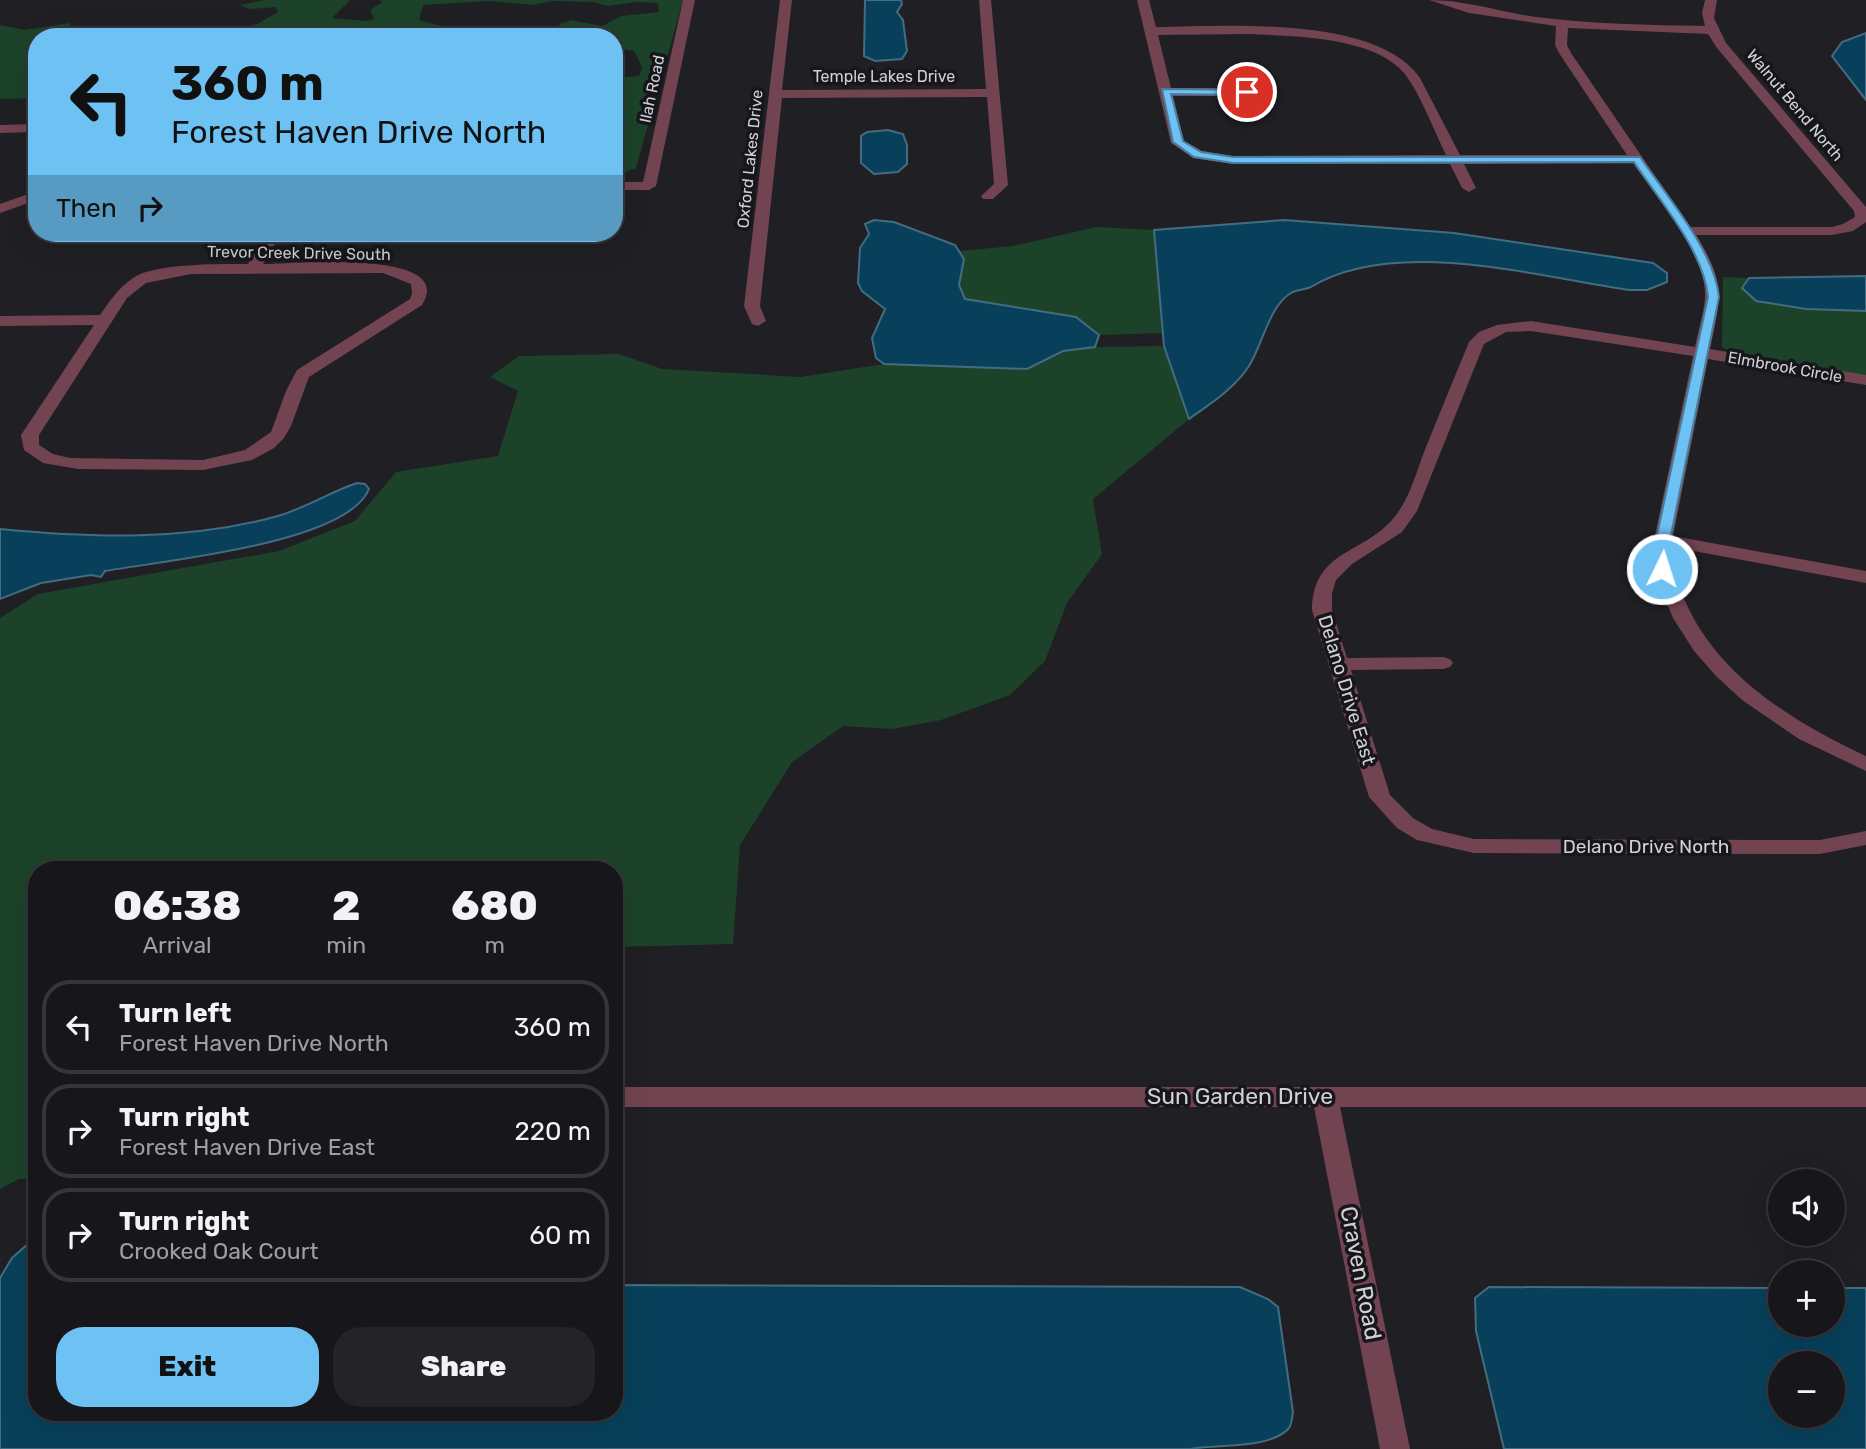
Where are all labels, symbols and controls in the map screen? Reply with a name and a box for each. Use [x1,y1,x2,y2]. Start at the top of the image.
street label: Walnut Bend North [1743,45,1847,165]
street label: Ilah Road [636,53,668,125]
text: 360 m [171,54,324,112]
icon: left [56,56,147,147]
pin [1217,62,1277,122]
street label: Temple Lakes Drive [813,67,955,86]
icon: arrive [1228,73,1266,111]
street label: Oxford Lakes Drive [733,89,767,229]
text: Forest Haven Drive North [171,113,546,151]
icon: right [131,189,169,227]
text: Then [56,193,117,224]
street label: Trevor Creek Drive South [207,242,391,264]
street label: Elmbrook Circle [1726,348,1844,386]
position arrow [1625,532,1699,606]
street label: Delano Drive East [1313,612,1381,768]
street label: Delano Drive North [1563,835,1729,858]
text: 06:38 [113,881,241,931]
text: 2 [332,881,361,931]
text: 680 [451,881,538,931]
text: Arrival [143,931,212,959]
text: min [326,931,366,959]
text: m [484,931,505,959]
text: Turn left [119,998,231,1029]
icon: left [60,1008,98,1046]
text: 360 m [514,1012,591,1043]
text: Forest Haven Drive North [119,1029,389,1057]
street label: Sun Garden Drive [1147,1082,1333,1110]
text: Turn right [119,1102,249,1133]
icon: right [60,1112,98,1150]
text: 220 m [514,1116,591,1147]
text: Forest Haven Drive East [119,1133,375,1161]
map controls [1768,1169,1845,1428]
button: sound [1768,1169,1845,1246]
street label: Craven Road [1334,1204,1388,1342]
text: Turn right [119,1206,249,1237]
icon: right [60,1216,98,1254]
text: 60 m [529,1220,591,1251]
text: Crooked Oak Court [119,1237,318,1265]
button: + [1768,1260,1845,1337]
button: Exit [56,1327,319,1407]
button: Share [333,1327,595,1407]
button: − [1768,1351,1845,1428]

